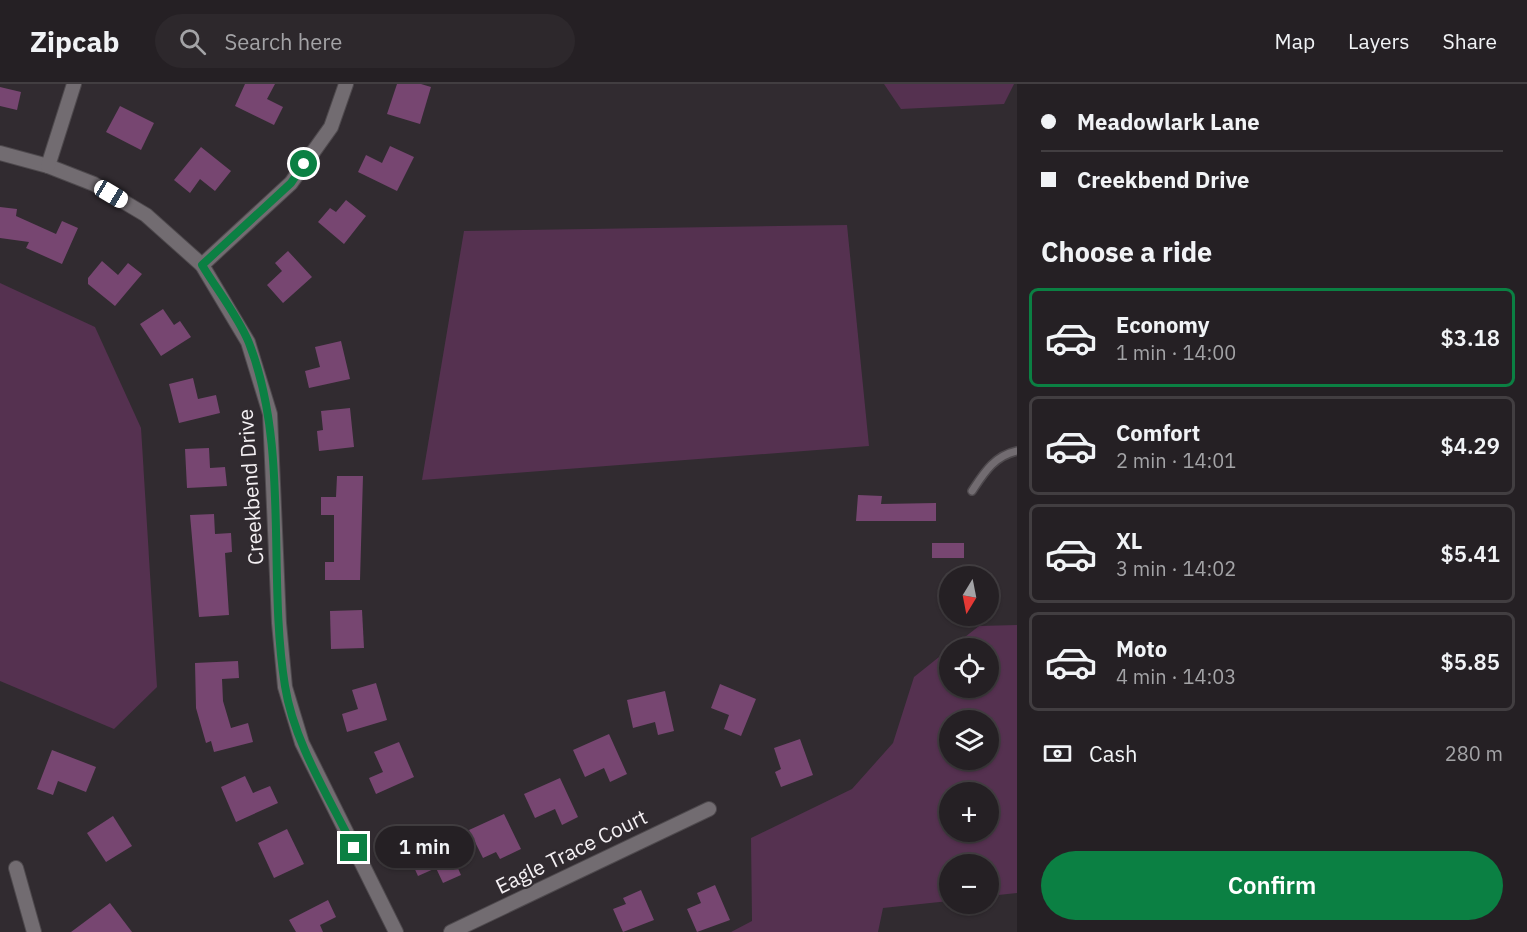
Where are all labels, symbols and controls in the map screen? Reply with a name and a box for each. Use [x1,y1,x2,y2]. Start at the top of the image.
search box [155,14,575,68]
text: Zipcab [30,23,119,60]
icon: search [176,25,209,58]
text: Search here [224,27,342,56]
text: Map [1275,27,1315,55]
text: Layers [1348,27,1410,55]
text: Share [1443,27,1497,55]
text: Meadowlark Lane [1077,107,1260,136]
route start [290,150,317,177]
text: Creekbend Drive [1077,165,1249,194]
car [91,177,131,211]
text: Choose a ride [1041,234,1212,269]
text: Economy [1116,310,1210,339]
icon: car [1044,311,1098,365]
text: $3.18 [1441,323,1500,352]
text: 1 min · 14:00 [1116,339,1236,366]
street label: Creekbend Drive [231,408,269,566]
text: Comfort [1116,418,1200,447]
icon: car [1044,419,1098,473]
text: $4.29 [1441,431,1500,460]
text: 2 min · 14:01 [1116,447,1236,474]
text: XL [1116,526,1142,555]
icon: car [1044,527,1098,581]
text: $5.41 [1441,539,1500,568]
text: 3 min · 14:02 [1116,555,1236,582]
north arrow [939,566,999,626]
map controls [939,566,999,914]
text: Moto [1116,634,1167,663]
icon: car [1044,635,1098,689]
button: locate [939,638,999,698]
text: $5.85 [1441,647,1500,676]
text: 4 min · 14:03 [1116,663,1236,690]
button: layers [939,710,999,770]
icon: cash [1041,737,1074,770]
text: Cash [1089,739,1138,768]
text: 280 m [1445,740,1503,767]
button: + [939,782,999,842]
street label: Eagle Trace Court [491,802,651,900]
callout: 1 min [375,827,474,869]
text: 1 min [399,833,450,860]
route end [340,834,367,861]
button: Confirm [1041,851,1503,920]
button: − [939,854,999,914]

